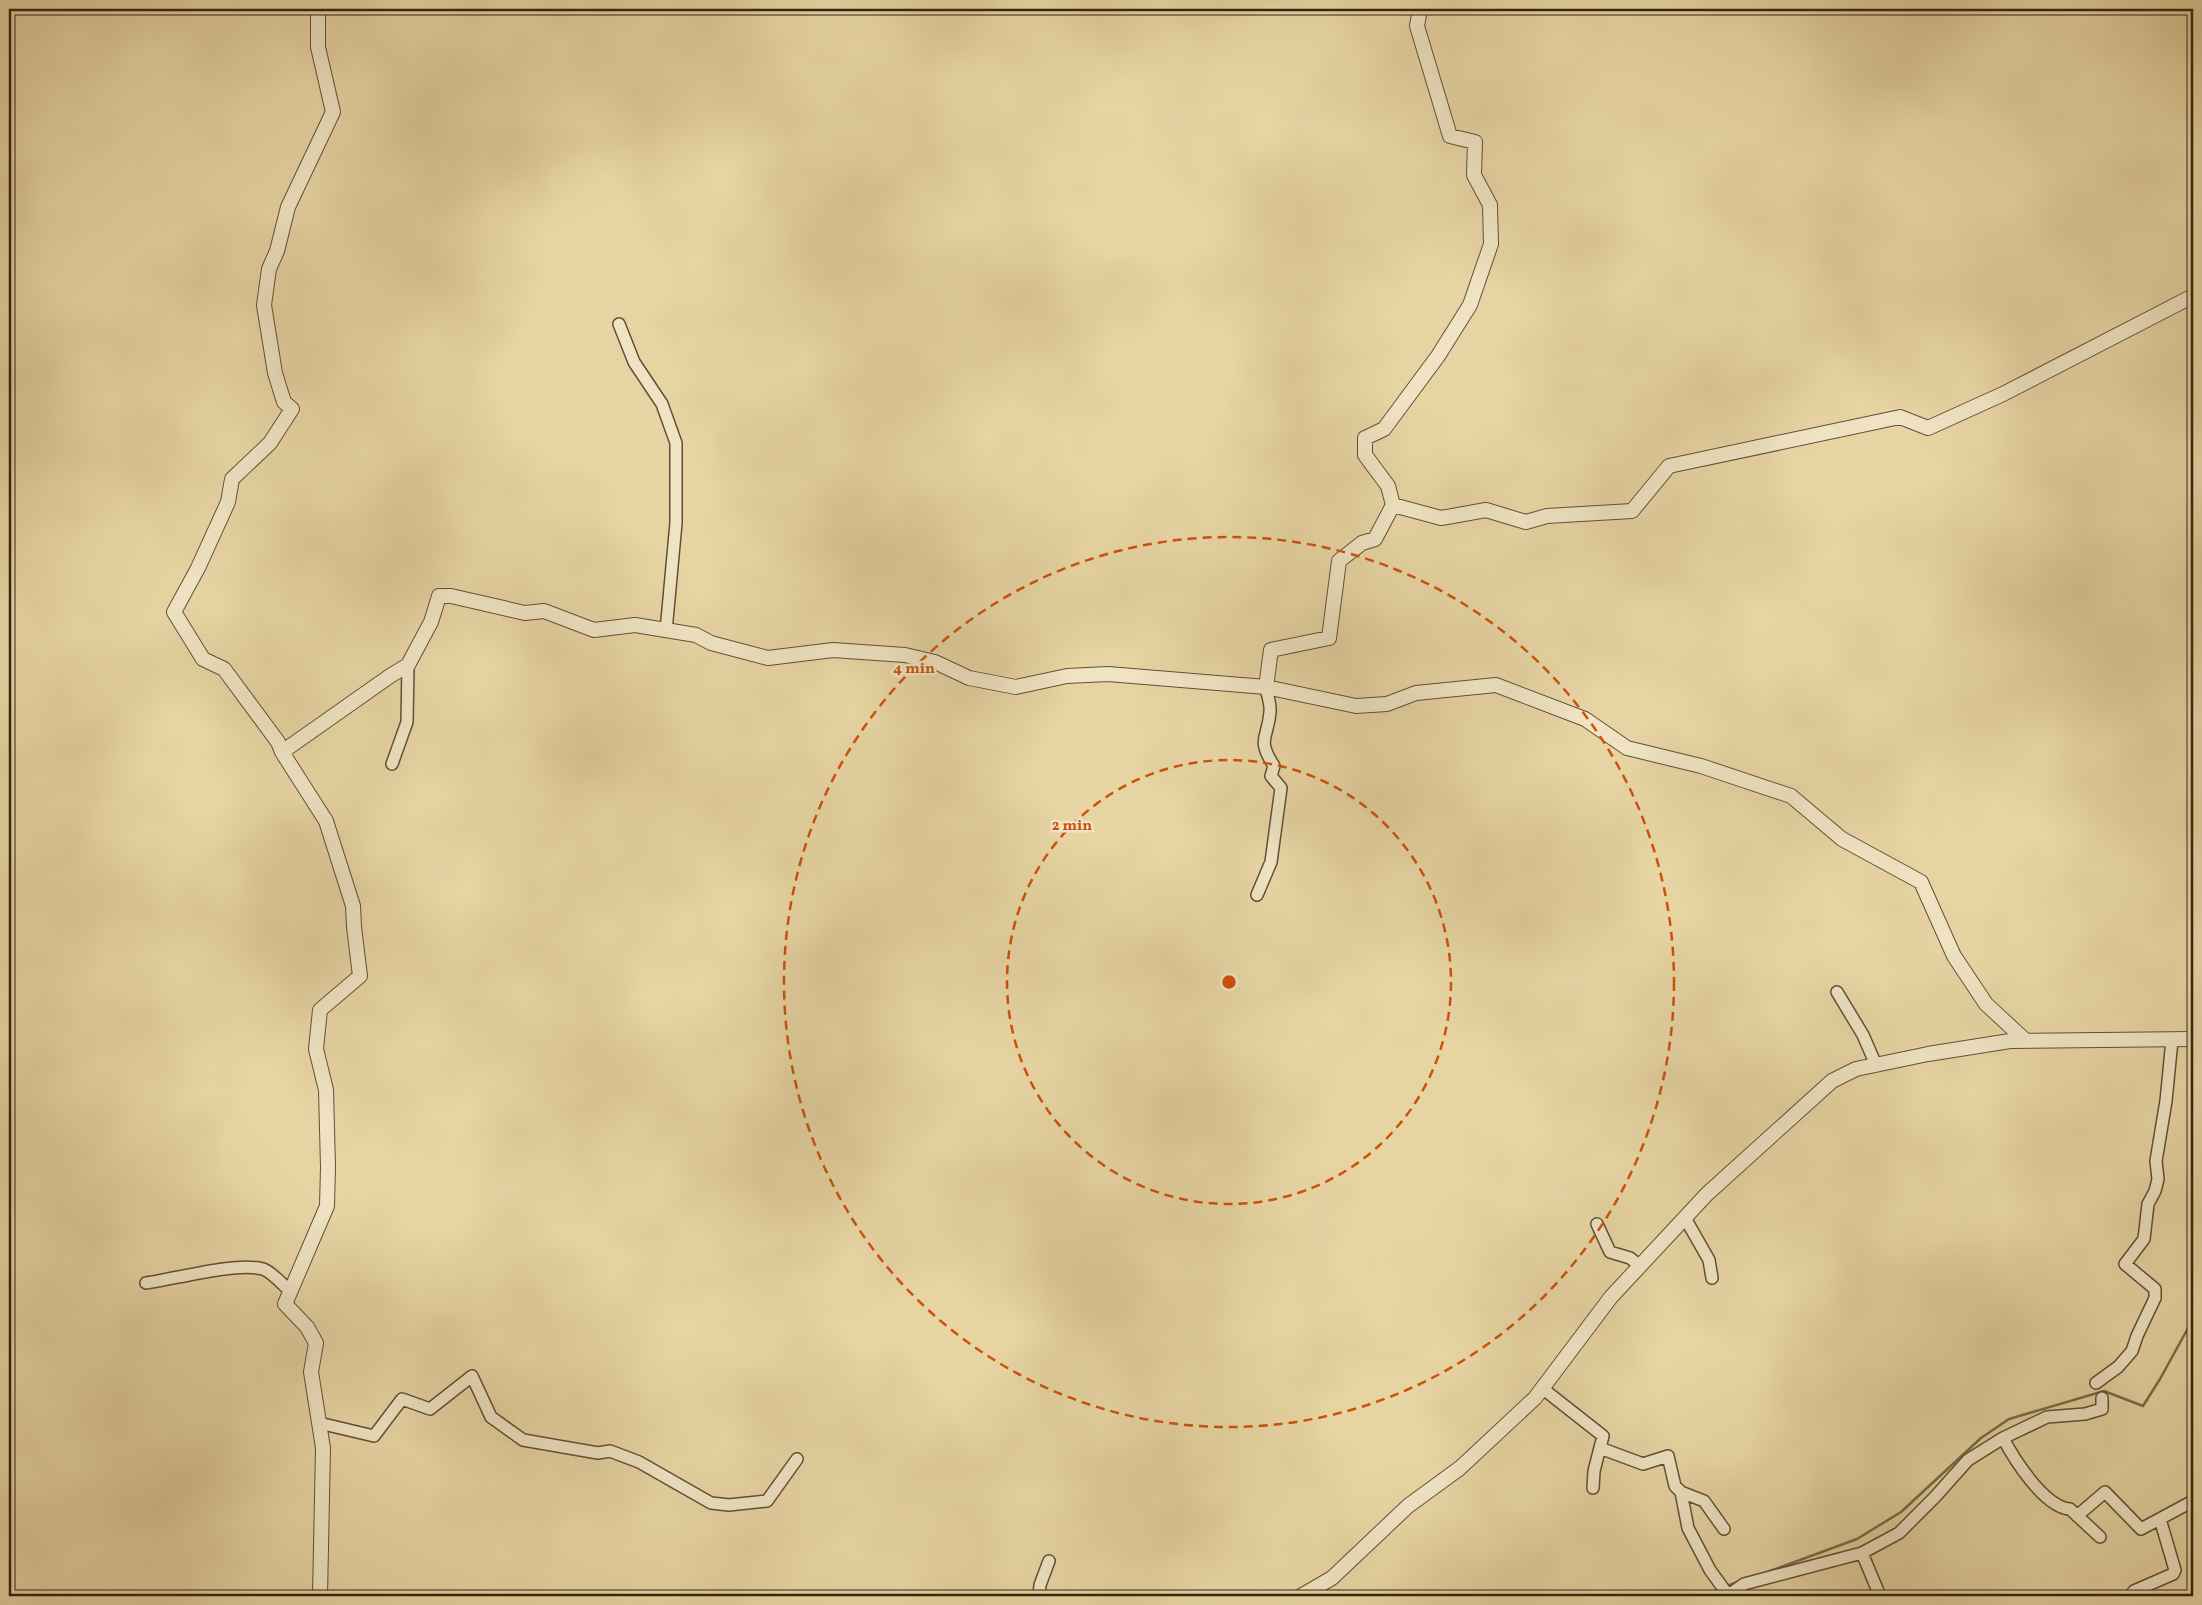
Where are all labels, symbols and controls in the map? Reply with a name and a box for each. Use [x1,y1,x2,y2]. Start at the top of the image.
text: 4 min [893,659,935,680]
text: 2 min [1052,816,1092,837]
centre of rings [1220,973,1238,991]

